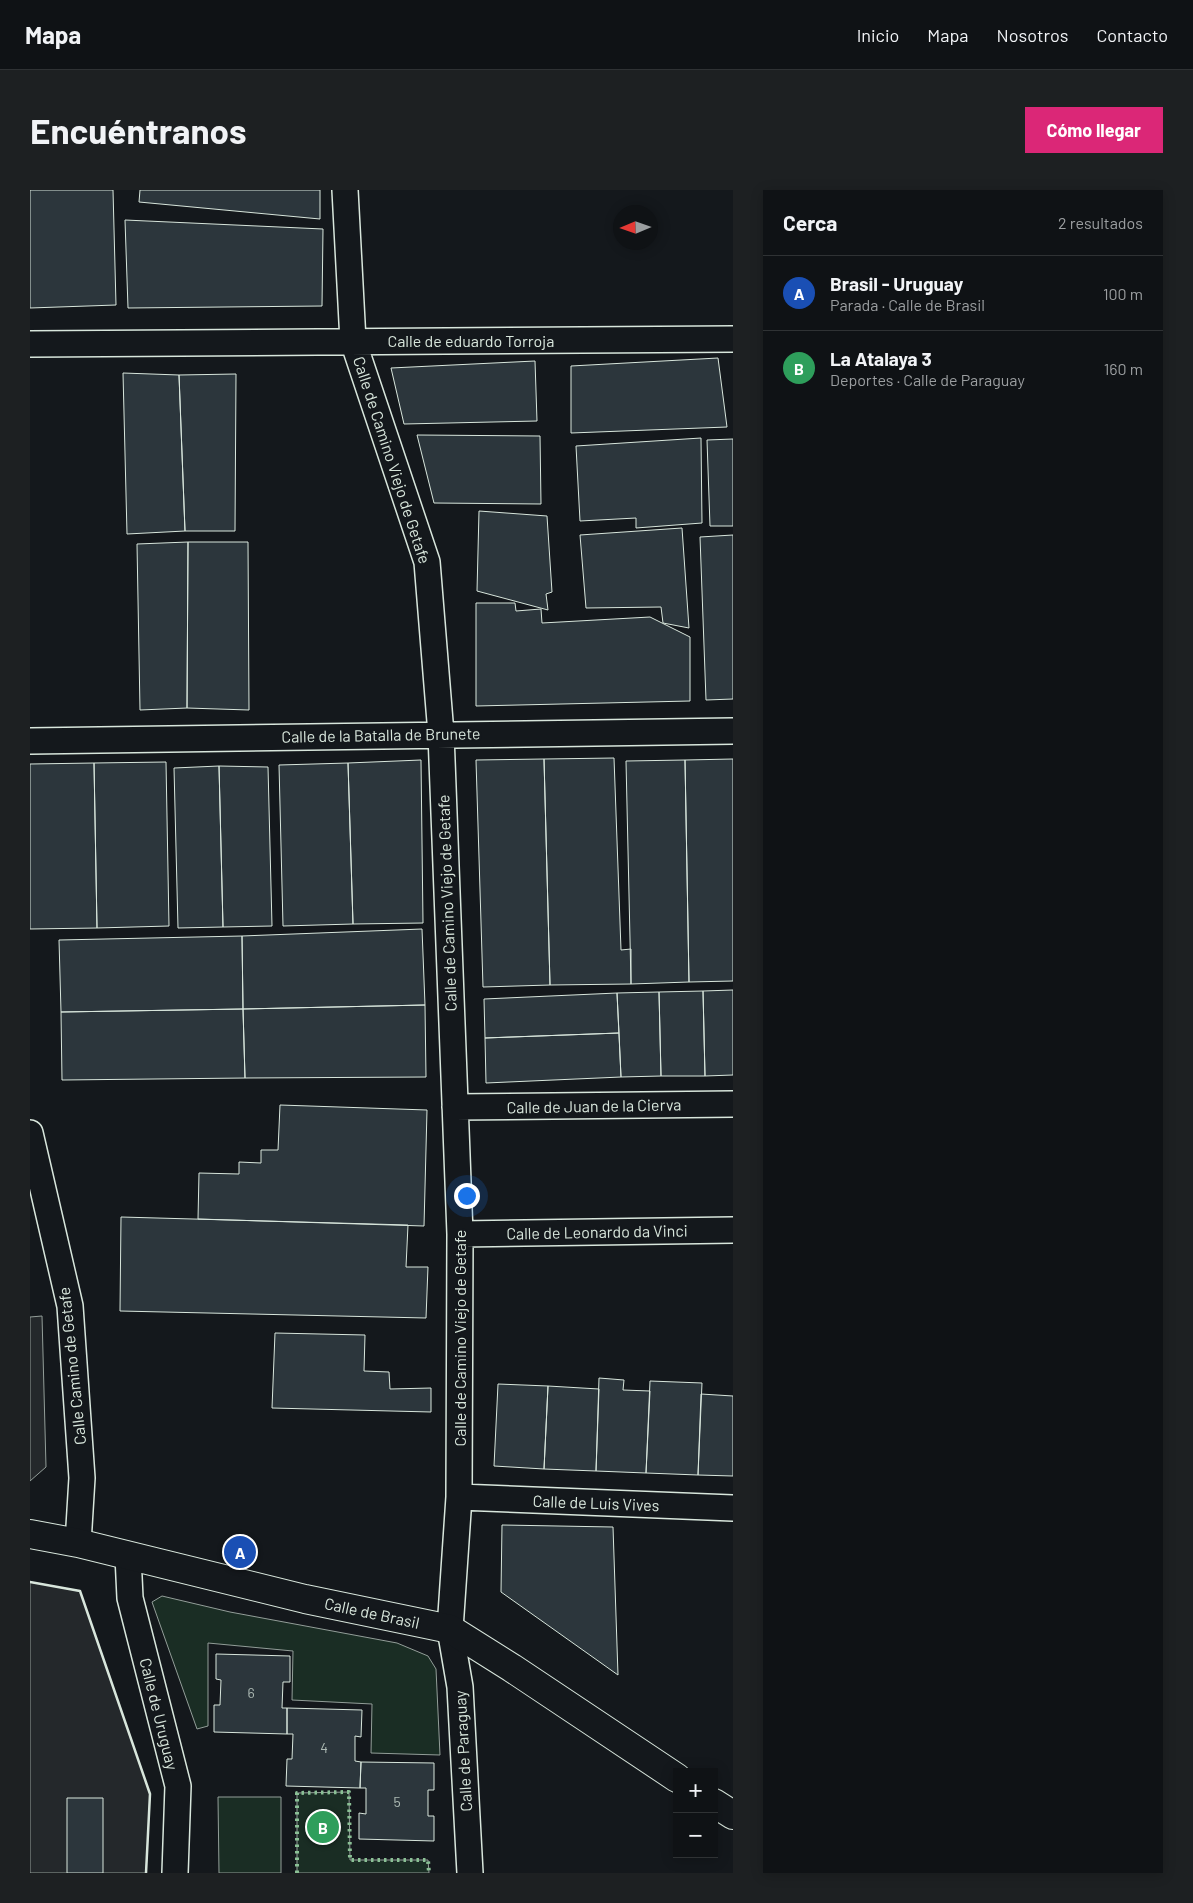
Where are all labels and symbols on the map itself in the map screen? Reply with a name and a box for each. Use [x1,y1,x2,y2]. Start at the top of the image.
north arrow [613,205,658,250]
street label: Calle de eduardo Torroja [388,331,554,350]
street label: Calle de Camino Viejo de Getafe [350,354,435,566]
street label: Calle de la Batalla de Brunete [281,723,481,746]
street label: Calle de Camino Viejo de Getafe [433,794,460,1012]
street label: Calle de Juan de la Cierva [506,1094,682,1117]
your location [454,1183,480,1209]
street label: Calle de Leonardo da Vinci [506,1220,688,1243]
street label: Calle de Camino Viejo de Getafe [450,1230,469,1446]
street label: Calle Camino de Getafe [54,1286,89,1446]
street label: Calle de Luis Vives [532,1491,660,1514]
pin: A [224,1533,256,1571]
street label: Calle de Brasil [323,1593,421,1632]
street label: Calle de Uruguay [136,1656,183,1772]
house number: 6 [247,1684,255,1701]
street label: Calle de Paraguay [450,1689,475,1812]
house number: 4 [320,1739,328,1756]
house number: 5 [393,1793,401,1810]
pin: B [307,1808,339,1846]

